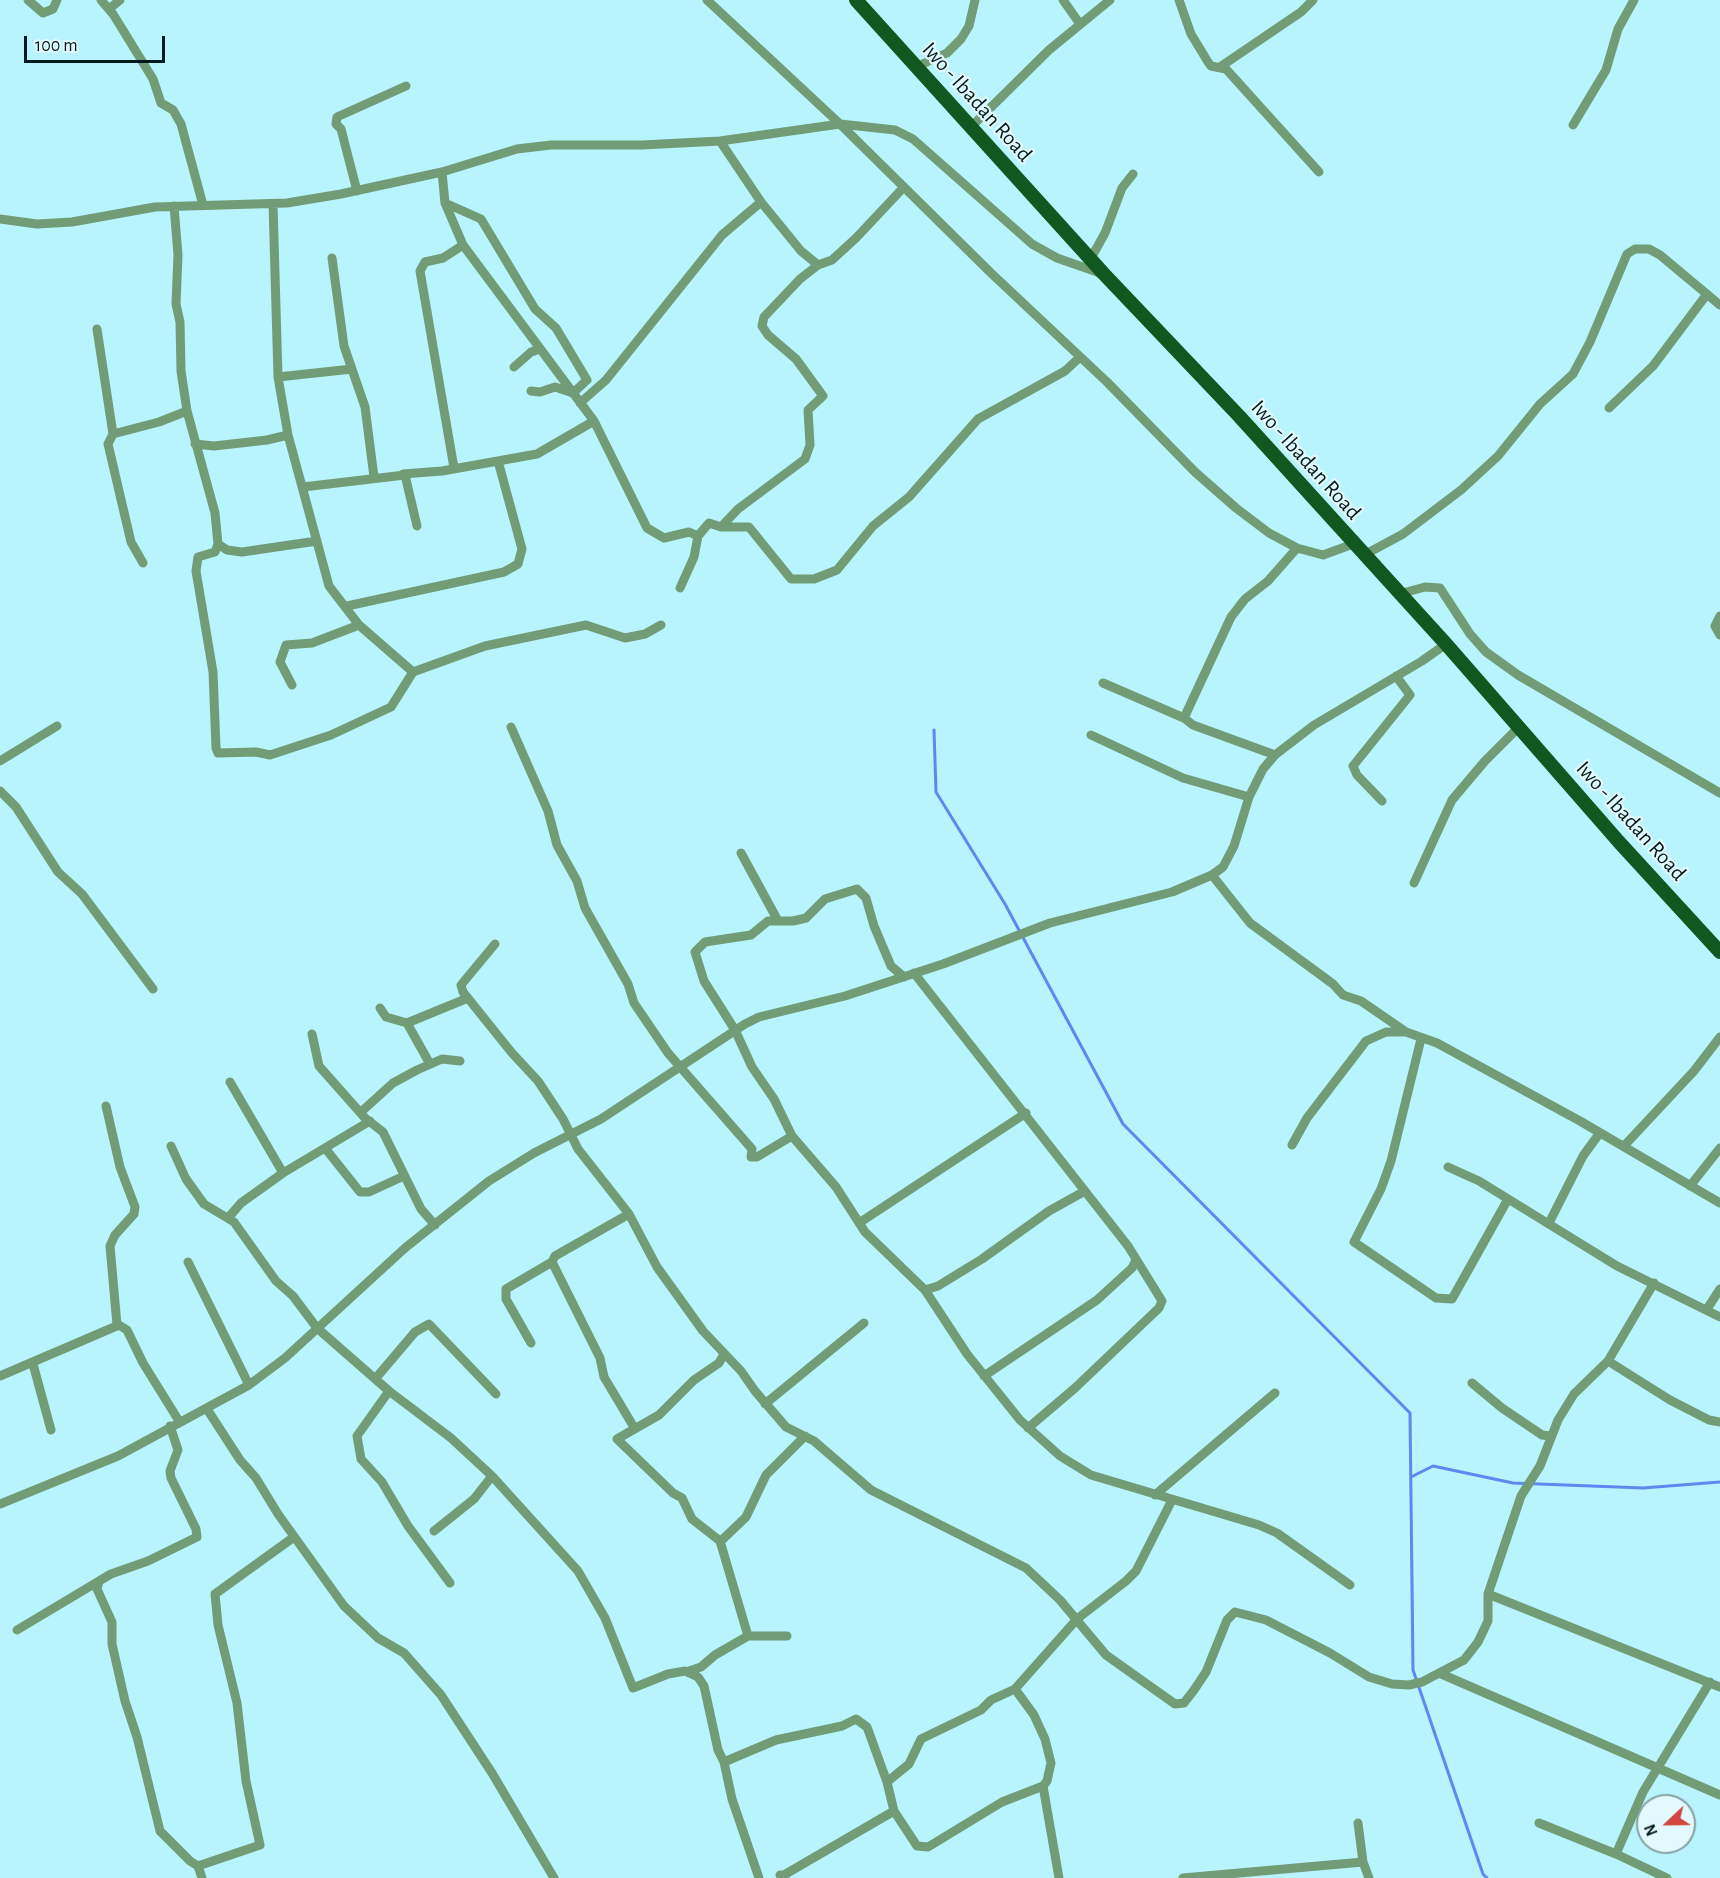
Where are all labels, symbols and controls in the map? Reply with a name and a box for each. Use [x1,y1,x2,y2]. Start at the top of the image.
scale bar [27,24,168,62]
text: 100 m [35,37,78,55]
street label: Iwo - Ibadan Road [916,37,1038,167]
street label: Iwo - Ibadan Road [1245,395,1367,525]
street label: Iwo - Ibadan Road [1570,756,1692,886]
north arrow [1636,1794,1696,1854]
text: N [1642,1822,1661,1838]

